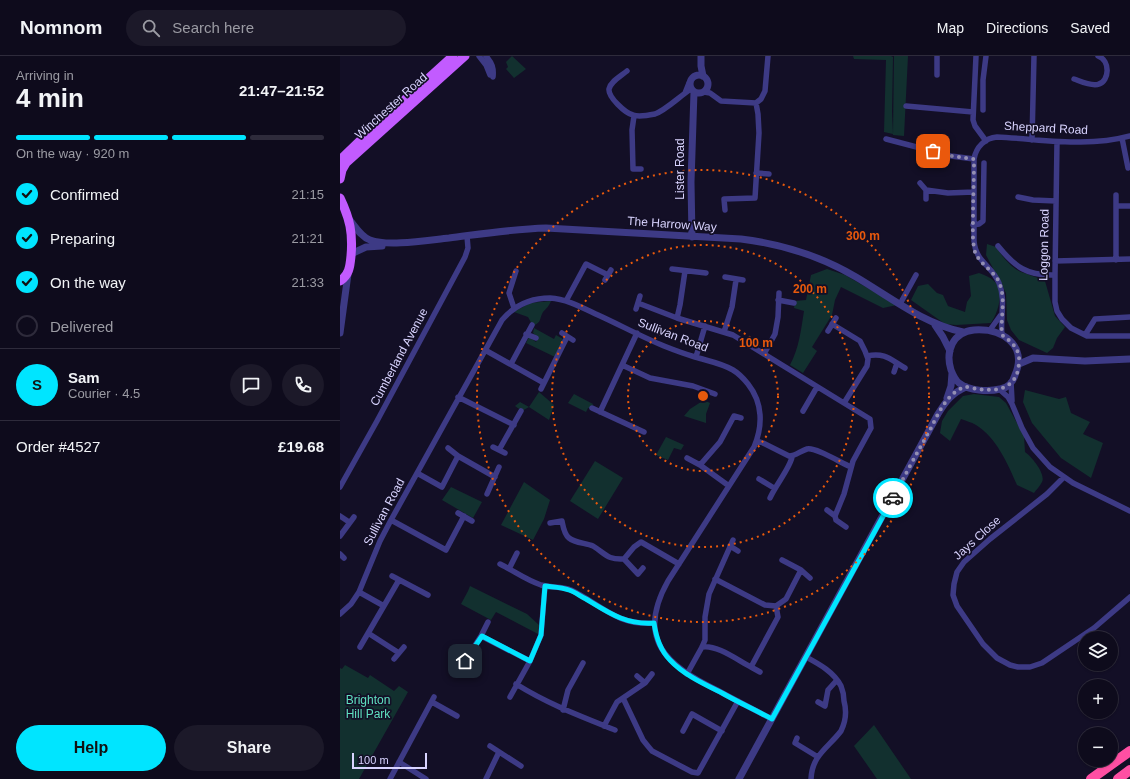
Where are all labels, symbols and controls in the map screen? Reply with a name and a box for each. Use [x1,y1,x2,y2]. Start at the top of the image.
search box [126,10,406,46]
text: Nomnom [20,17,102,38]
icon: search [140,17,162,39]
text: Search here [172,19,254,36]
text: Map [937,20,964,36]
text: Directions [986,20,1048,36]
text: Saved [1070,20,1110,36]
text: Arriving in [16,68,74,83]
street label: Winchester Road [352,70,430,142]
text: 21:47–21:52 [239,82,324,99]
text: 4 min [16,83,84,113]
street label: Sheppard Road [1004,119,1088,137]
pin [916,134,950,168]
street label: Lister Road [673,138,687,200]
icon: bag [922,140,944,162]
text: On the way · 920 m [16,146,129,161]
icon: check [16,183,38,205]
text: Confirmed [50,186,119,203]
text: 21:15 [291,187,324,202]
street label: Loggon Road [1036,209,1052,281]
street label: The Harrow Way [627,214,717,234]
icon: check [16,227,38,249]
text: 300 m [846,229,880,243]
text: Preparing [50,230,115,247]
text: 21:21 [291,231,324,246]
icon: check [16,271,38,293]
text: On the way [50,274,126,291]
text: 21:33 [291,275,324,290]
text: 200 m [793,282,827,296]
street label: Cumberland Avenue [367,306,431,408]
street label: Sullivan Road [636,315,710,355]
text: Delivered [50,318,113,335]
text: 100 m [739,336,773,350]
button: chat [230,364,272,406]
button: phone [282,364,324,406]
text: Sam [68,369,100,386]
text: S [32,376,42,393]
text: Courier · 4.5 [68,386,140,401]
centre of rings [696,389,710,403]
text: Order #4527 [16,438,100,455]
text: £19.68 [278,438,324,455]
street label: Sullivan Road [360,476,408,548]
courier [873,478,913,518]
icon: car [882,487,904,509]
street label: Jays Close [951,513,1004,563]
map controls [1078,631,1118,767]
button: layers [1078,631,1118,671]
pin [448,644,482,678]
icon: home [454,650,476,672]
button: + [1078,679,1118,719]
park label: Brighton Hill Park [346,693,391,721]
button: Help [16,725,166,771]
button: Share [174,725,324,771]
button: − [1078,727,1118,767]
scale bar [352,751,427,770]
text: 100 m [358,754,389,766]

